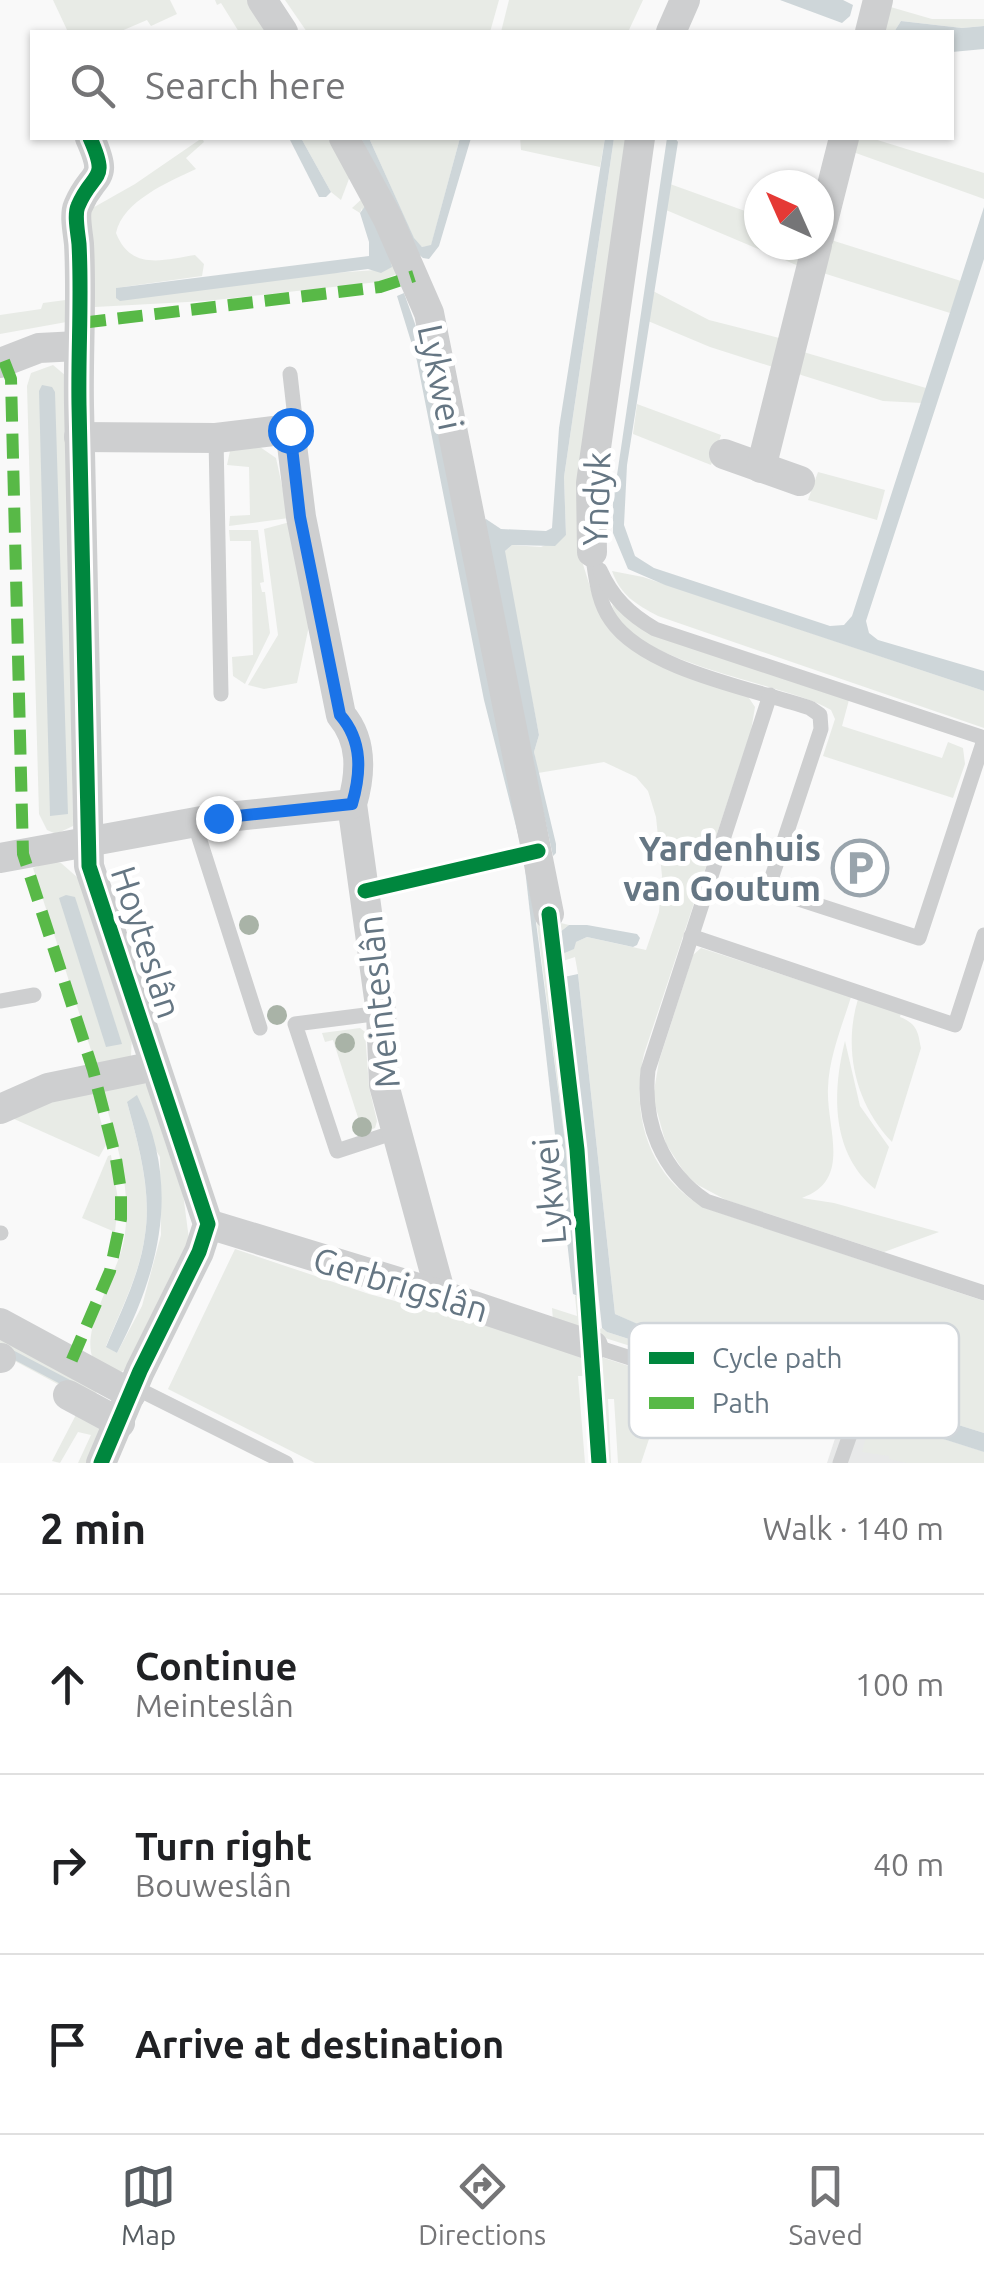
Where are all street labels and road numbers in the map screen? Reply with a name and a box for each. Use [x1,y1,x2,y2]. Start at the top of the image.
street label: Lykwei [410,321,472,433]
street label: Yndyk [574,451,618,547]
street label: Hoyteslân [104,861,190,1023]
street label: Meinteslân [349,914,407,1090]
street label: Lykwei [524,1136,574,1246]
street label: Gerbrigslân [309,1238,493,1330]

